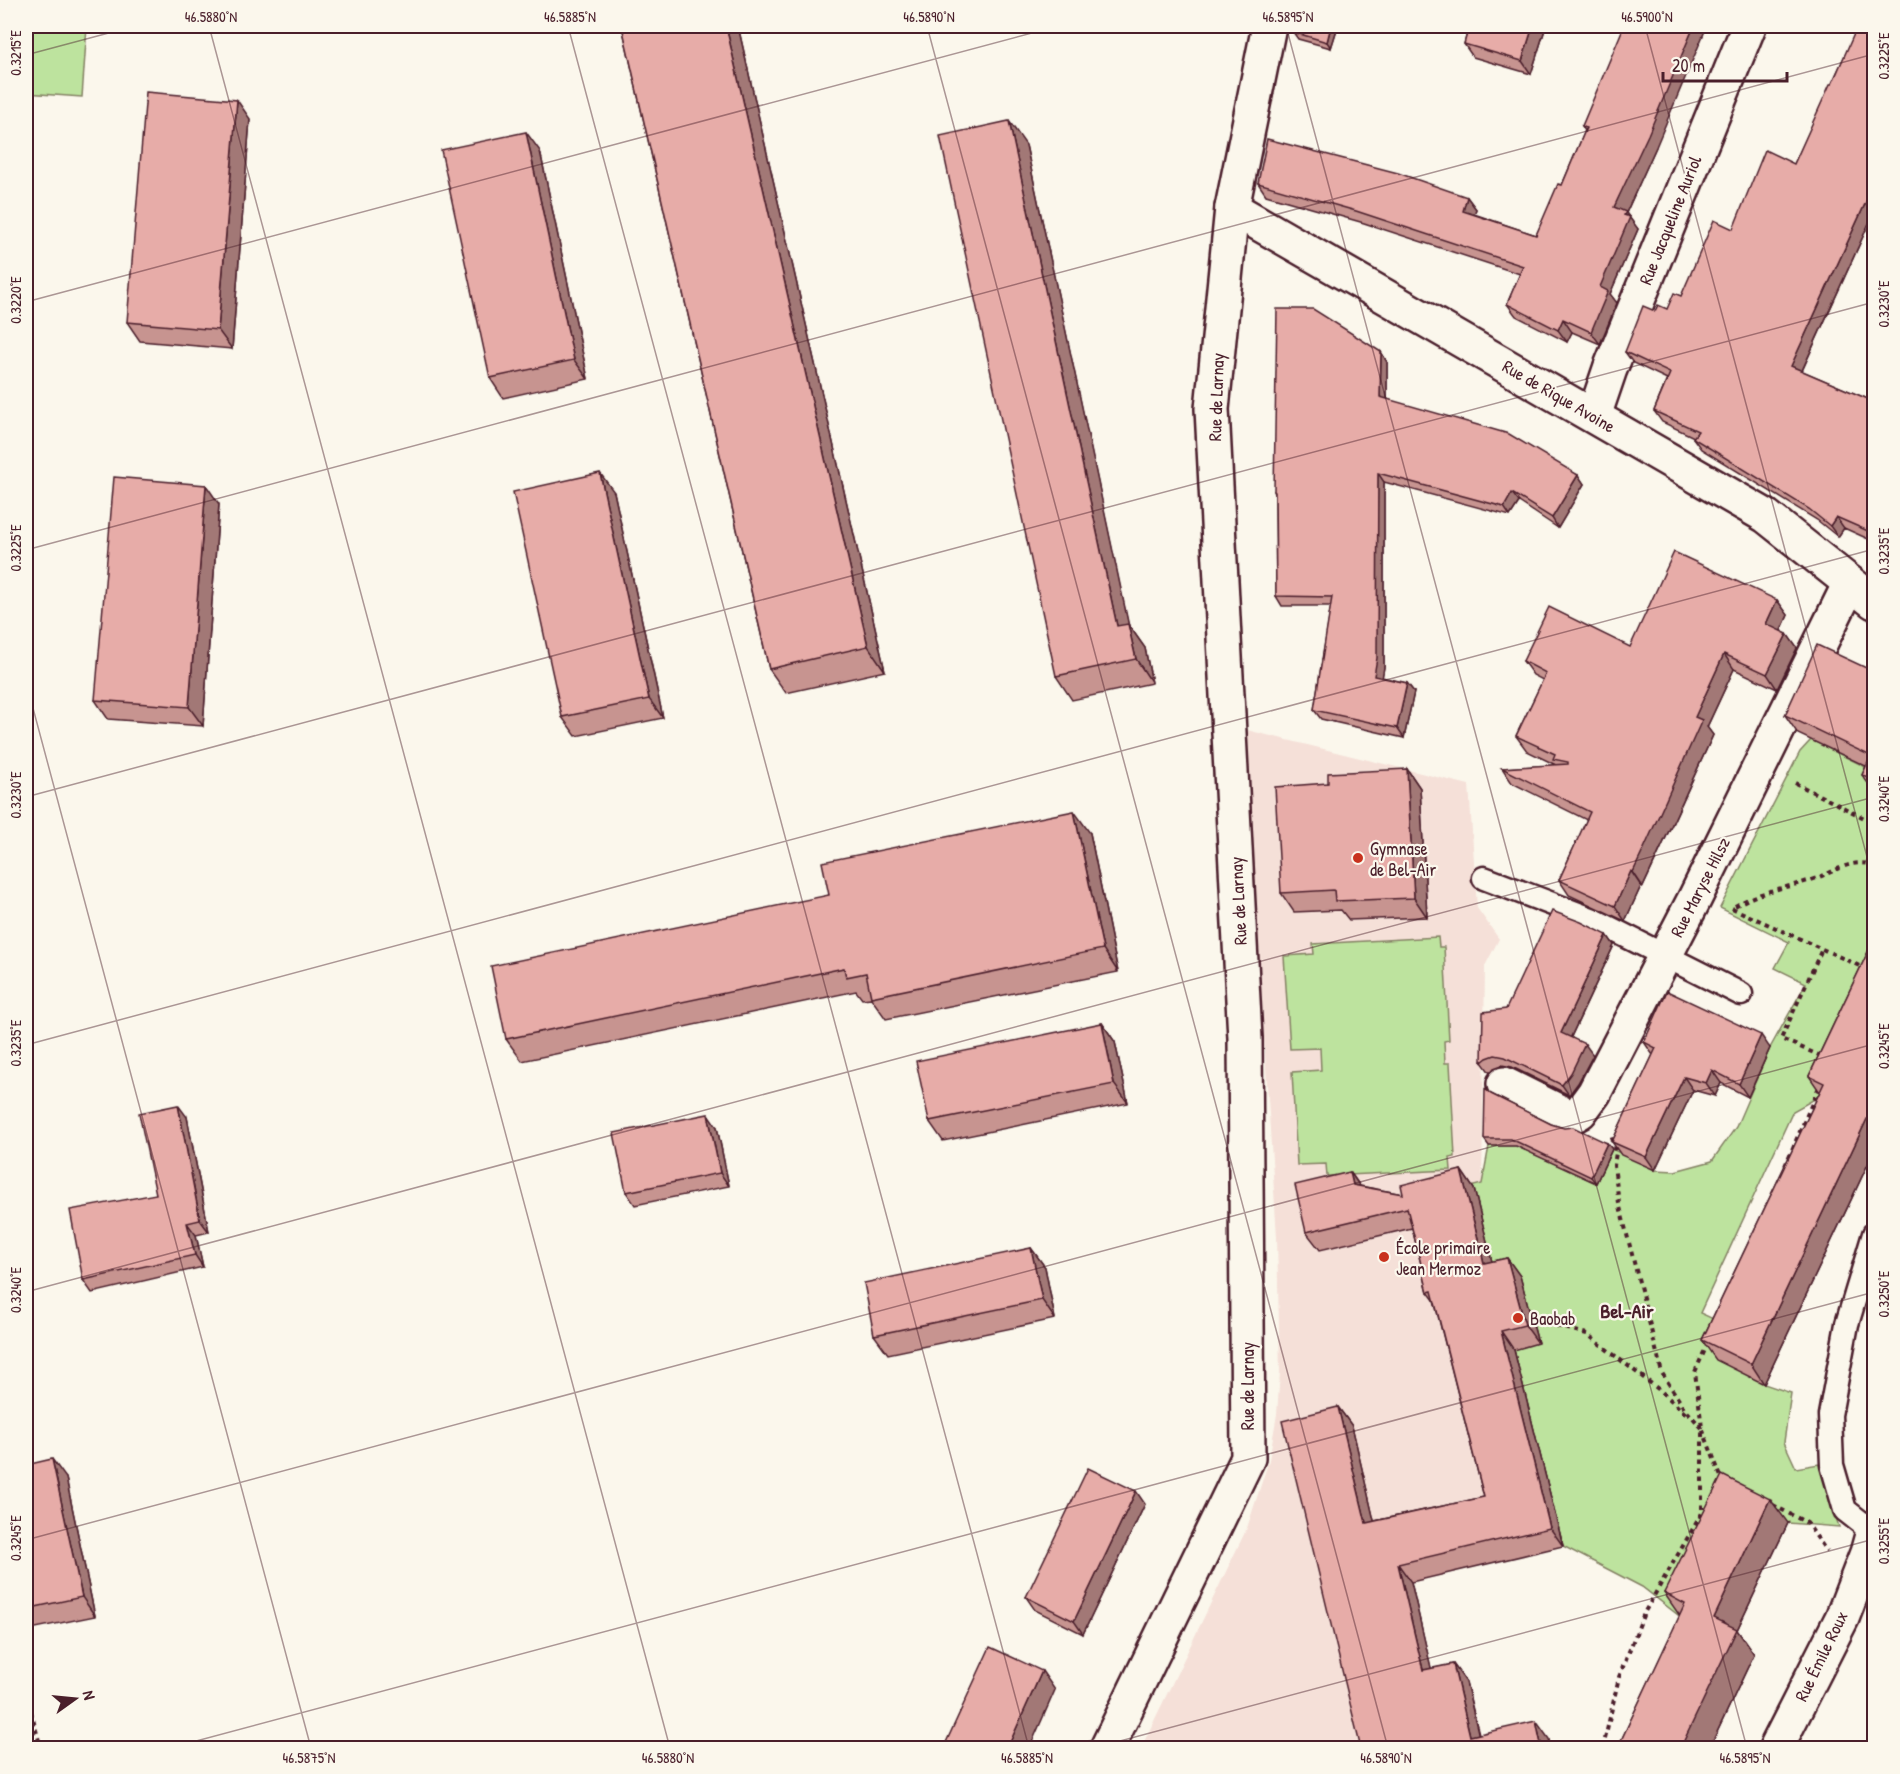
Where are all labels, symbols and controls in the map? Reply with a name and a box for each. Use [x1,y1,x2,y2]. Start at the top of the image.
text: 46.5880°N [185,6,237,27]
text: 46.5885°N [544,6,596,27]
text: 46.5890°N [903,6,955,27]
text: 46.5895°N [1263,6,1313,27]
text: 46.5900°N [1621,6,1673,27]
text: 0.3215°E [5,30,26,76]
text: 0.3225°E [1873,32,1894,80]
scale bar [1663,45,1788,83]
text: 20 m [1672,53,1705,78]
street label: Rue Jacqueline Auriol [1633,151,1707,288]
text: 0.3220°E [5,276,26,324]
text: 0.3230°E [1873,280,1894,328]
street label: Rue de Larnay [1202,352,1230,442]
street label: Rue de Rique Avoine [1498,354,1620,438]
text: 0.3225°E [5,524,26,572]
text: 0.3235°E [1873,527,1894,574]
text: 0.3230°E [5,771,26,819]
text: 0.3240°E [1873,776,1894,822]
street label: Rue Maryse Hilsz [1664,832,1736,941]
place label: Gymnase de Bel-Air [1370,836,1436,882]
marker: Gymnase de Bel-Air [1351,851,1365,865]
street label: Rue de Larnay [1223,856,1253,946]
text: 0.3235°E [5,1019,26,1066]
text: 0.3245°E [1873,1023,1894,1069]
place label: École primaire Jean Mermoz [1396,1235,1490,1281]
marker: École primaire Jean Mermoz [1377,1250,1391,1264]
text: 0.3240°E [5,1267,26,1313]
text: 0.3250°E [1873,1270,1894,1317]
district label: Bel-Air [1600,1297,1654,1324]
place label: Baobab [1530,1306,1575,1331]
marker: Baobab [1511,1311,1525,1325]
street label: Rue de Larnay [1235,1341,1260,1430]
text: 0.3245°E [5,1515,26,1561]
text: 0.3255°E [1873,1517,1894,1564]
street label: Rue Émile Roux [1788,1607,1854,1705]
north arrow [45,1669,105,1729]
text: N [78,1688,101,1703]
text: 46.5875°N [283,1747,335,1768]
text: 46.5880°N [642,1747,694,1768]
text: 46.5885°N [1001,1747,1053,1768]
text: 46.5890°N [1360,1747,1412,1768]
text: 46.5895°N [1720,1747,1770,1768]

